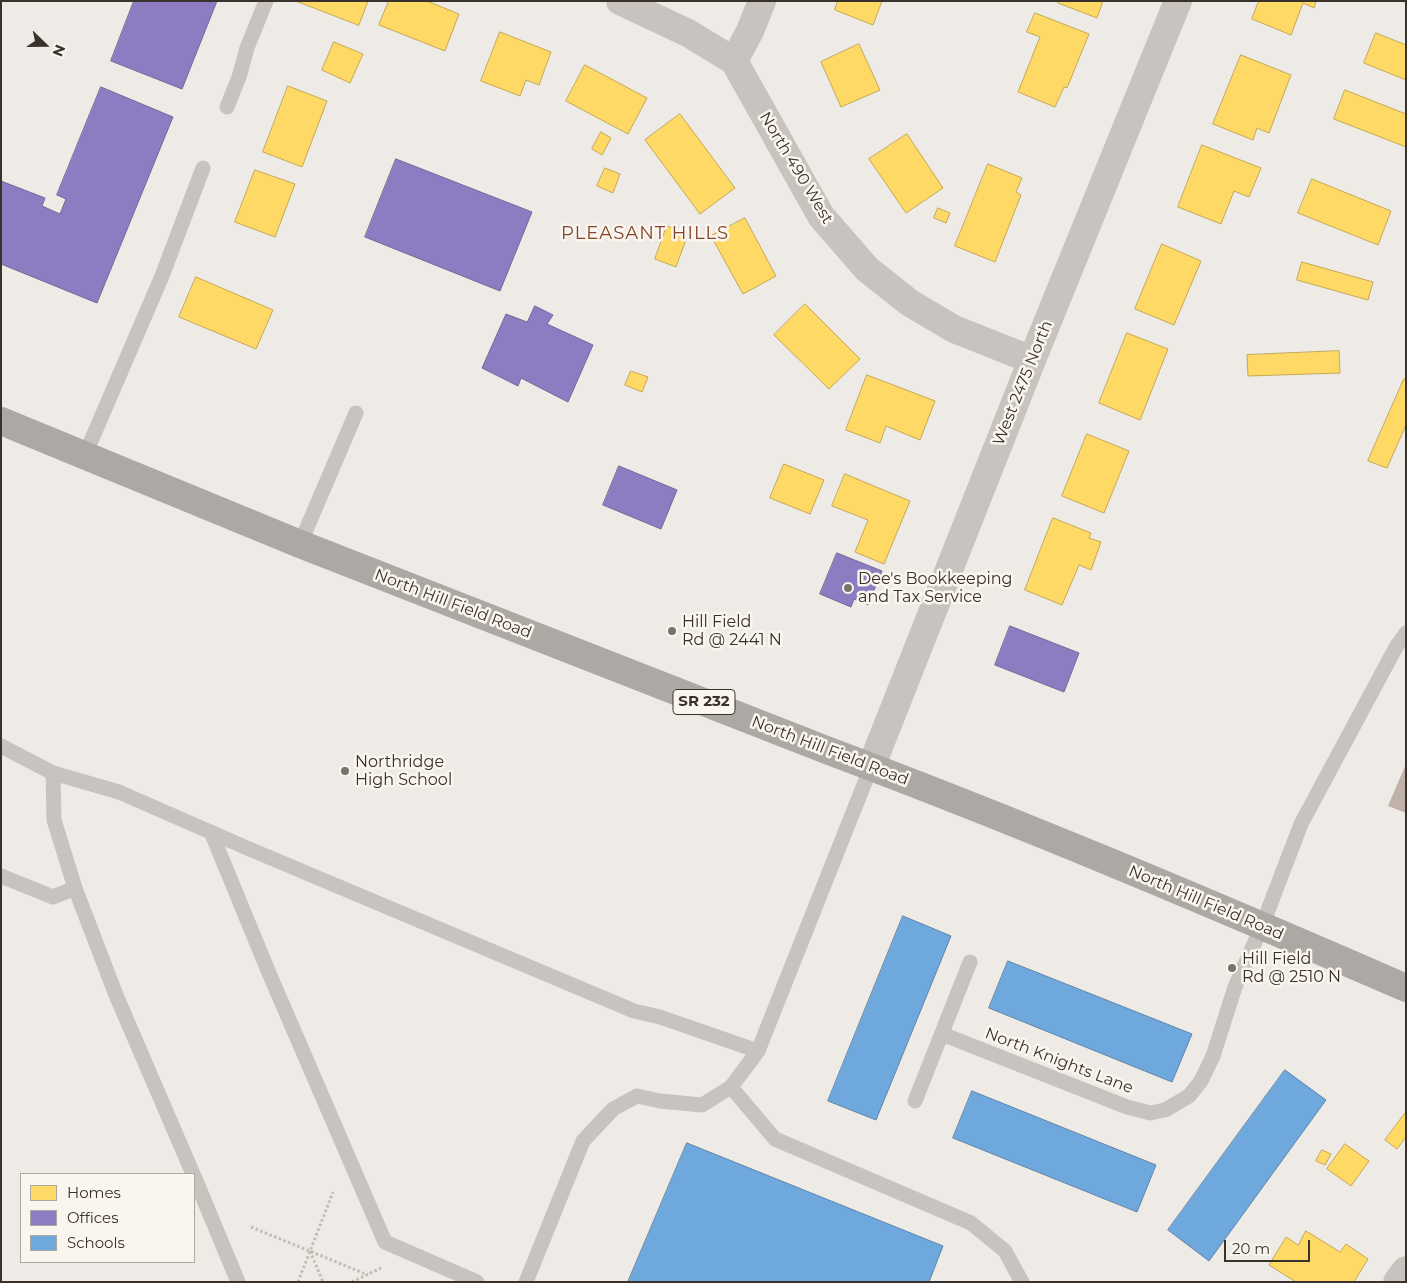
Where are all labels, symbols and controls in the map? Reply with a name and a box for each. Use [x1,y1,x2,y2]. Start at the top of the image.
north arrow [20,20,70,70]
text: N [48,42,69,59]
street label: North 490 West [755,109,837,227]
district label: PLEASANT HILLS [559,223,731,245]
street label: West 2475 North [989,318,1057,448]
street label: North Hill Field Road [372,565,534,643]
place label: Dee's Bookkeeping and Tax Service [858,569,1013,607]
marker: Dee's Bookkeeping and Tax Service [842,582,854,594]
place label: Hill Field Rd @ 2441 N [682,612,782,650]
marker: Hill Field Rd @ 2441 N [666,625,678,637]
road number: SR 232 [673,690,735,714]
street label: North Hill Field Road [749,712,911,790]
place label: Northridge High School [355,752,452,790]
marker: Northridge High School [339,765,351,777]
street label: North Hill Field Road [1126,862,1286,944]
place label: Hill Field Rd @ 2510 N [1242,949,1341,987]
marker: Hill Field Rd @ 2510 N [1226,962,1238,974]
street label: North Knights Lane [982,1024,1136,1098]
legend [20,1173,195,1263]
text: Homes [67,1183,121,1202]
text: Offices [67,1208,119,1227]
scale bar [1227,1230,1313,1262]
text: Schools [67,1233,125,1252]
text: 20 m [1232,1239,1270,1258]

